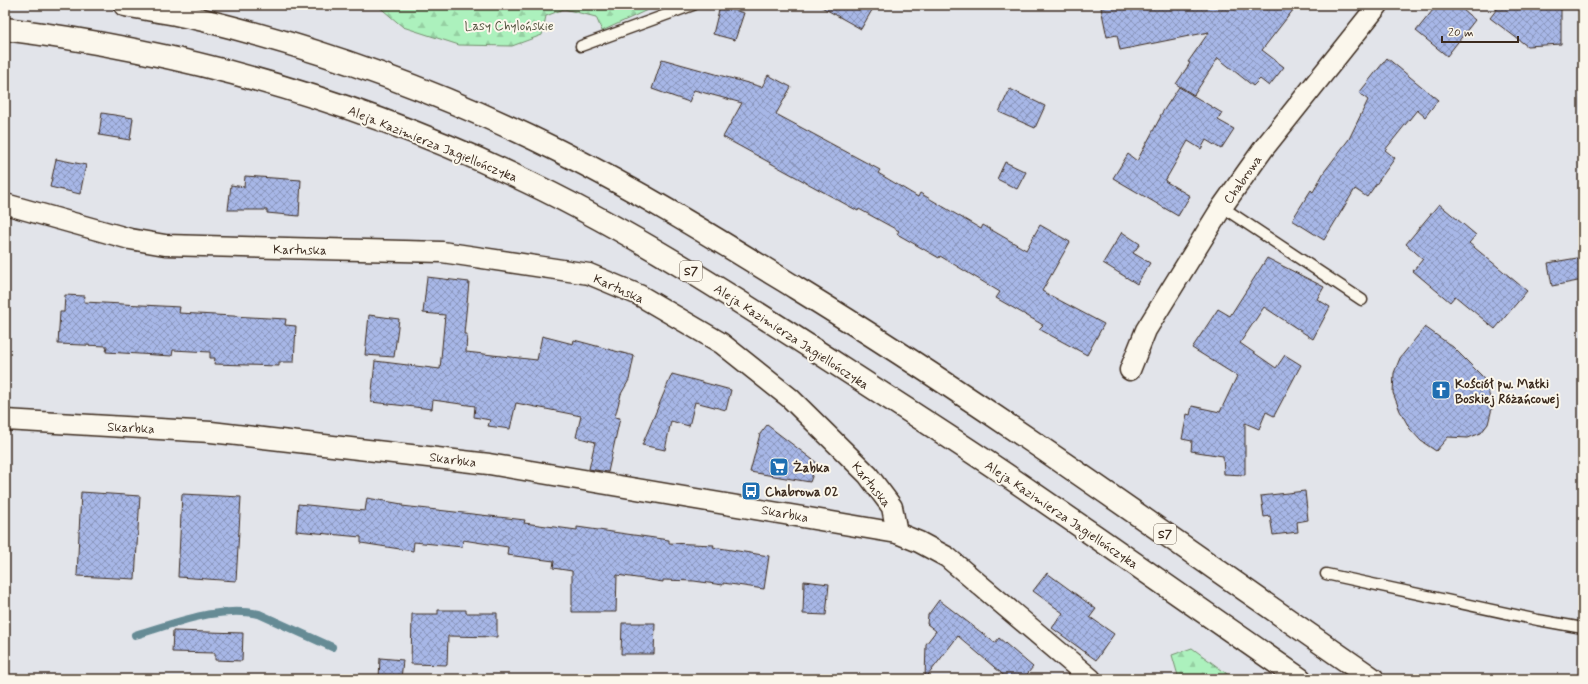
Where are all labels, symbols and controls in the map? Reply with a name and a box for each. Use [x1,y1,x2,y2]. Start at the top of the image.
park label: Lasy Chylońskie [464,18,554,35]
scale bar [1442,18,1518,44]
text: 20 m [1448,25,1474,41]
street label: Aleja Kazimierza Jagiellończyka [345,102,520,187]
street label: Chabrowa [1220,152,1266,208]
street label: Kartuska [273,242,327,259]
road number: S7 [680,261,702,281]
street label: Kartuska [590,271,647,308]
street label: Aleja Kazimierza Jagiellończyka [710,281,872,395]
place label: Kościół pw. Matki Boskiej Różańcowej [1455,376,1559,409]
church icon: Kościół pw. Matki Boskiej Różańcowej [1430,379,1452,401]
street label: Skarbka [107,419,155,438]
street label: Skarbka [428,449,477,472]
supermarket icon: Żabka [768,456,790,478]
street label: Aleja Kazimierza Jagiellończyka [981,457,1141,574]
street label: Kartuska [847,459,895,511]
place label: Żabka [793,460,830,477]
bus stop icon: Chabrowa 02 [740,480,762,502]
place label: Chabrowa 02 [765,484,839,501]
street label: Skarbka [760,502,810,527]
road number: S7 [1154,524,1176,544]

